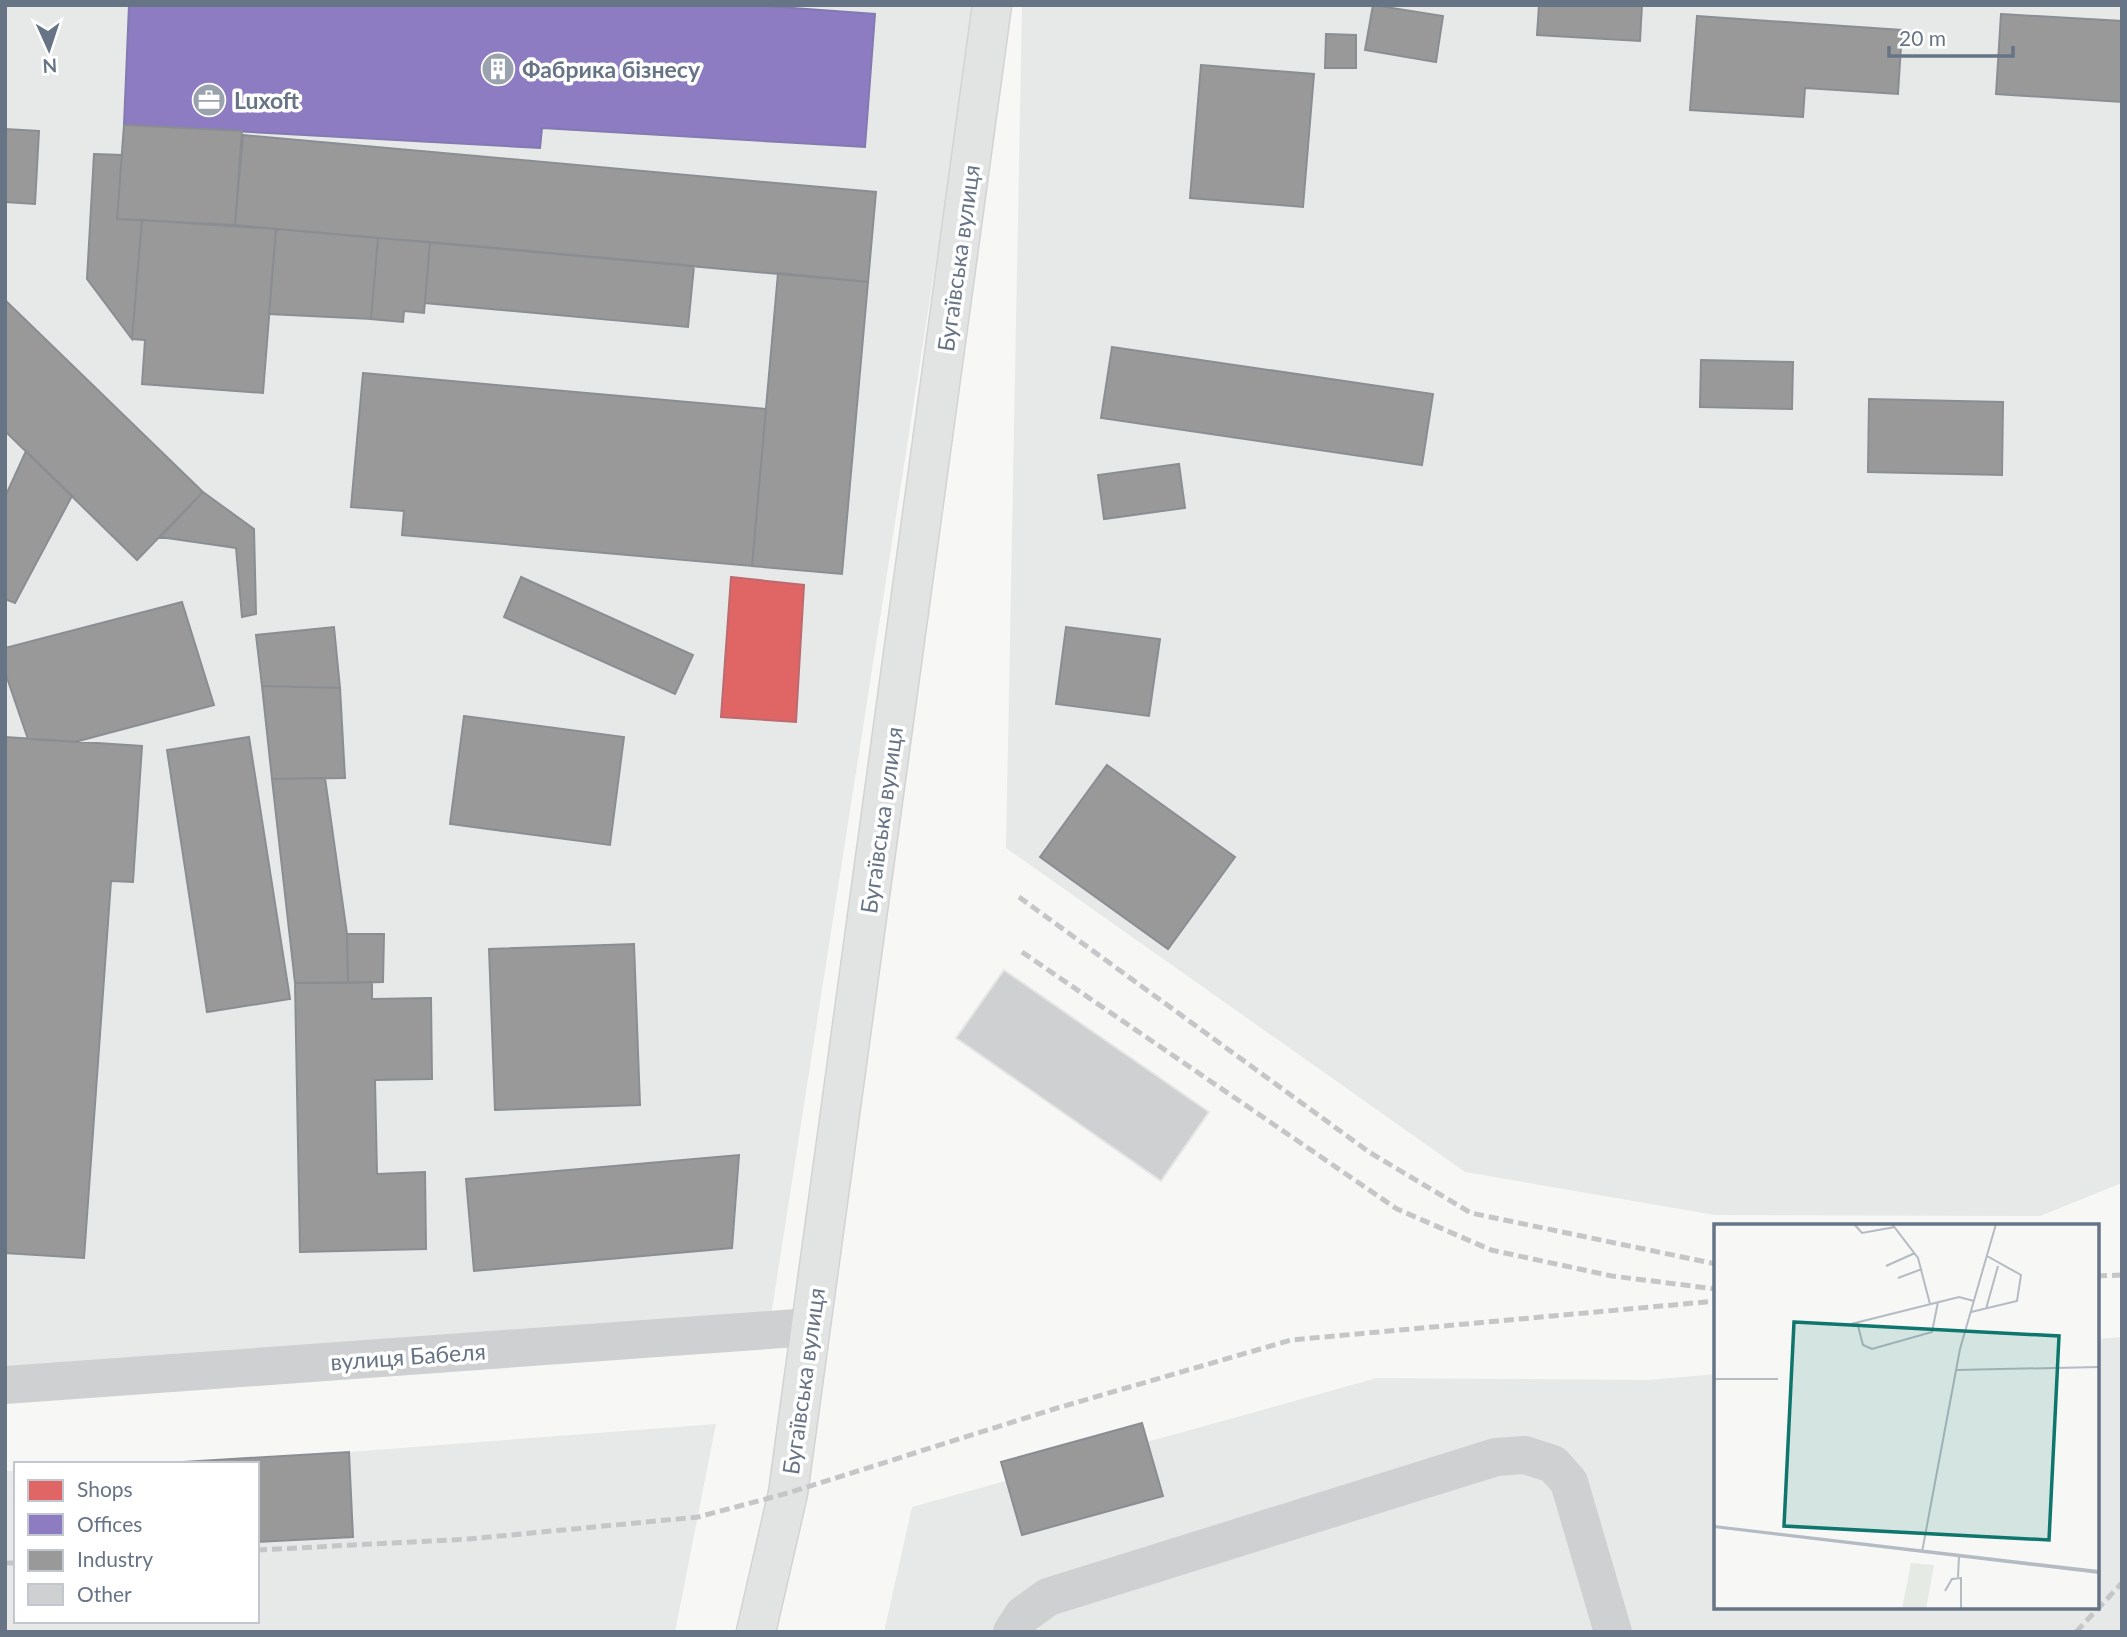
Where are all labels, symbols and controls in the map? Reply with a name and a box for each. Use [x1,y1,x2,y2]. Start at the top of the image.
north arrow [14,14,84,84]
scale bar [1889,14,2013,58]
text: 20 m [1899,25,1946,50]
building icon: Фабрика бізнесу [479,50,517,88]
text: N [42,55,58,78]
place label: Фабрика бізнесу [522,55,701,83]
office icon: Luxoft [190,81,228,119]
place label: Luxoft [234,86,300,114]
street label: Бугаївська вулиця [931,163,985,353]
street label: Бугаївська вулиця [854,725,908,915]
inset map [1714,1224,2099,1609]
street label: Бугаївська вулиця [776,1286,830,1476]
street label: вулиця Бабеля [329,1337,487,1375]
legend [14,1462,259,1623]
text: Shops [77,1476,133,1501]
text: Offices [77,1511,142,1536]
text: Industry [77,1546,153,1571]
text: Other [77,1581,132,1606]

